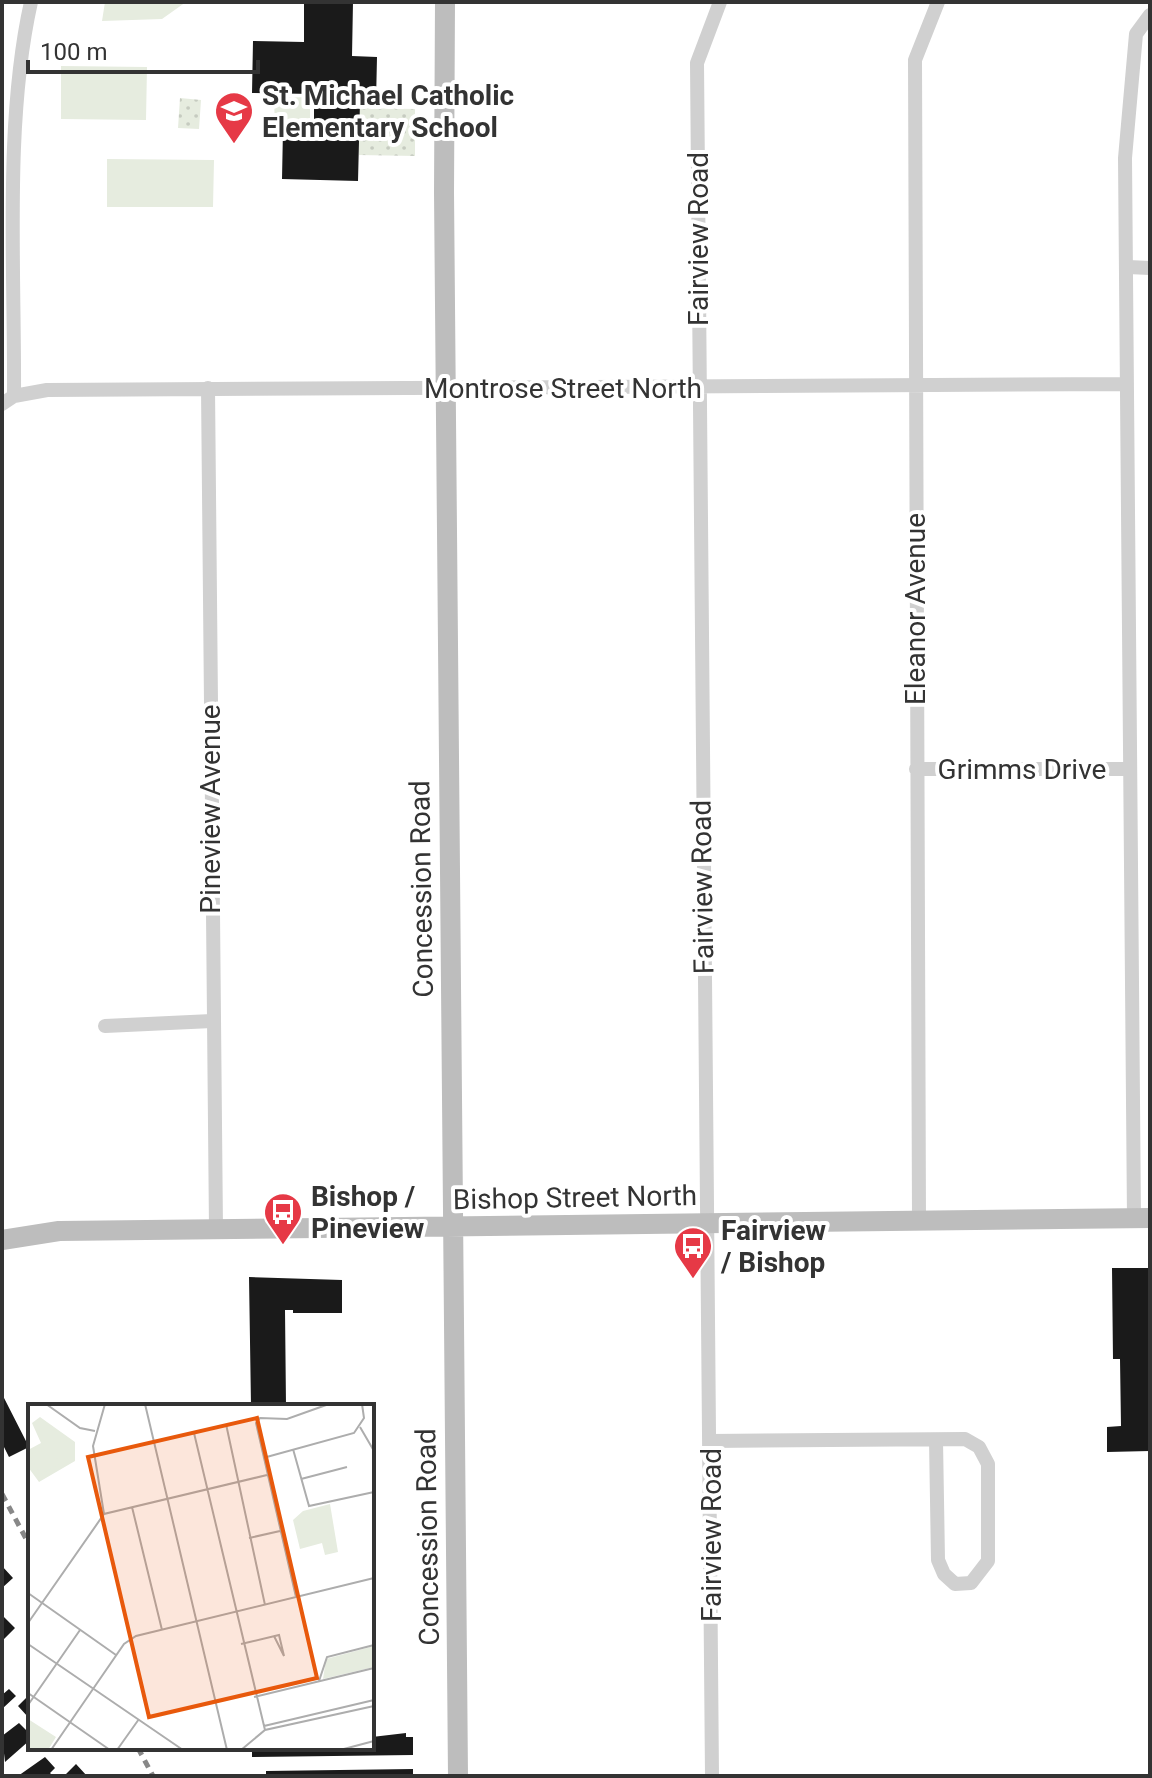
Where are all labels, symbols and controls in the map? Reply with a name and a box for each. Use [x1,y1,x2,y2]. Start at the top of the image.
scale bar [28,24,258,74]
text: 100 m [40,38,107,66]
place label: St. Michael Catholic Elementary School [262,79,514,144]
school or university icon: St. Michael Catholic Elementary School [213,90,255,145]
street label: Fairview Road [682,152,715,326]
street label: Montrose Street North [424,372,702,405]
street label: Eleanor Avenue [899,513,932,705]
street label: Pineview Avenue [194,704,227,914]
street label: Grimms Drive [938,753,1106,786]
street label: Concession Road [403,780,440,998]
street label: Fairview Road [684,800,721,974]
street label: Bishop Street North [453,1179,697,1216]
place label: Bishop / Pineview [311,1180,425,1245]
bus stop icon: Bishop / Pineview [262,1191,304,1246]
place label: Fairview / Bishop [720,1214,827,1279]
bus stop icon: Fairview / Bishop [672,1225,714,1280]
inset map [28,1404,374,1750]
street label: Concession Road [409,1428,446,1646]
street label: Fairview Road [695,1448,728,1622]

